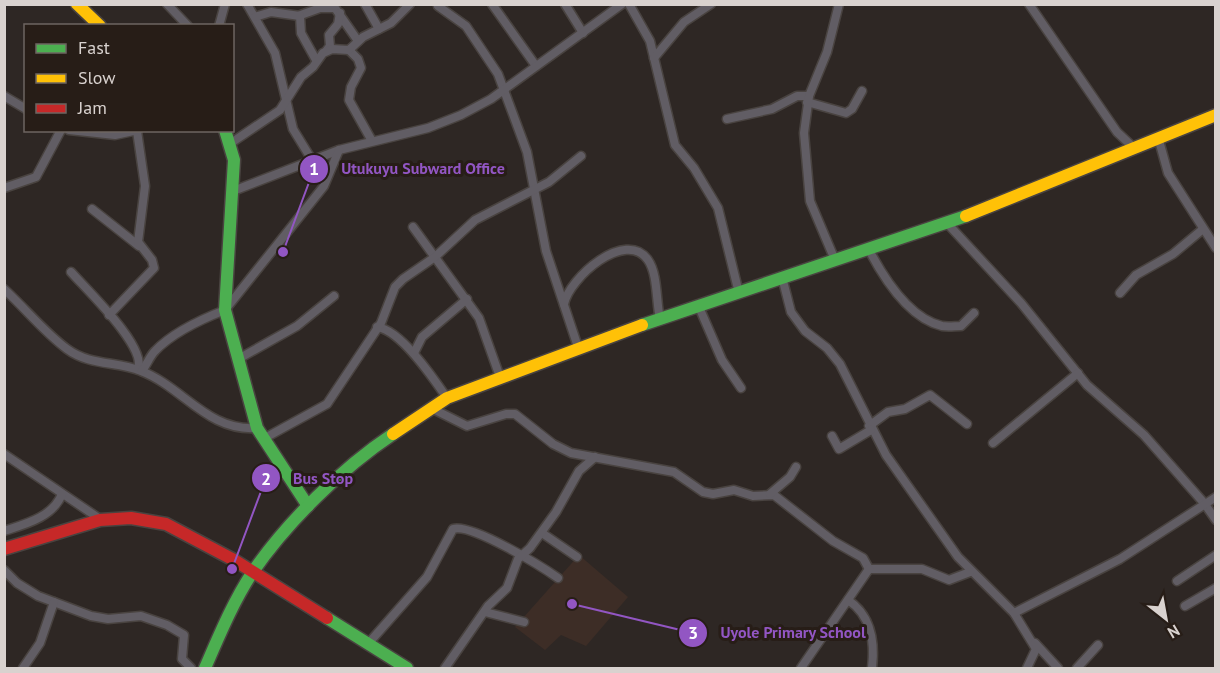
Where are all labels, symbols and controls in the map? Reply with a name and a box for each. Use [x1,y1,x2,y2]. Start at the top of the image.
legend [24,24,234,132]
text: Fast [78,36,110,59]
text: Slow [78,66,116,89]
text: Jam [77,96,107,119]
callout: Utukuyu Subward Office [299,152,517,186]
text: 1 [309,157,319,180]
text: Utukuyu Subward Office [341,158,505,178]
callout: Bus Stop [251,461,365,495]
text: 2 [261,467,271,490]
text: Bus Stop [293,468,353,488]
north arrow [1136,589,1196,649]
callout: Uyole Primary School [678,616,878,650]
text: 3 [688,621,698,644]
text: N [1164,621,1183,643]
text: Uyole Primary School [720,622,866,642]

